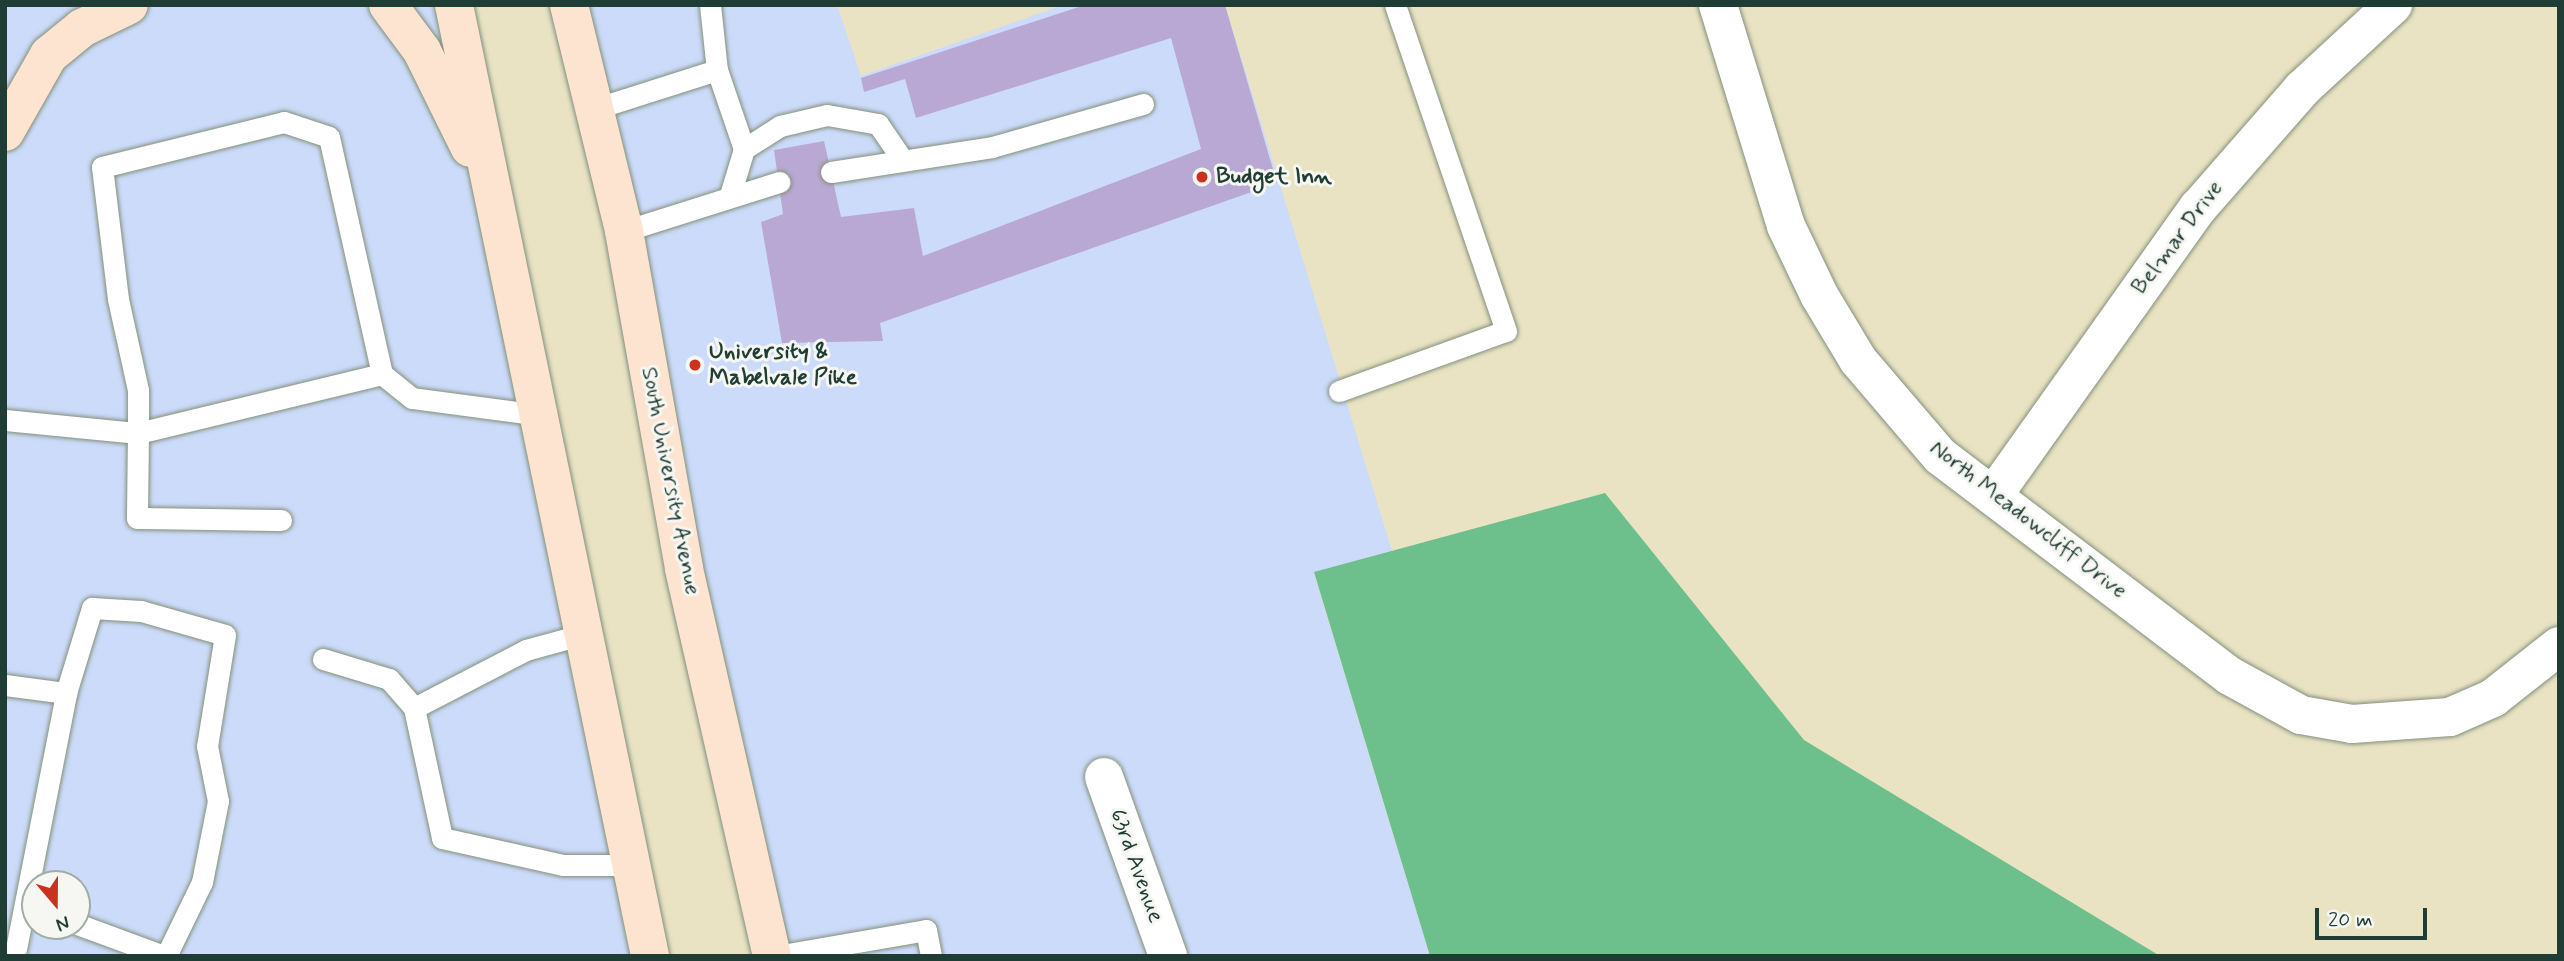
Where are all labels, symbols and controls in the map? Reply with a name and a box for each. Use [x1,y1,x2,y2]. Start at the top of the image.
place label: Budget Inn [1216,163,1331,191]
marker: Budget Inn [1194,169,1210,185]
street label: Belmar Drive [2127,176,2229,300]
place label: University & Mabelvale Pike [709,338,855,392]
marker: University & Mabelvale Pike [687,357,703,373]
street label: South University Avenue [634,363,706,599]
street label: North Meadowcliff Drive [1925,435,2131,605]
street label: 63rd Avenue [1102,805,1170,927]
north arrow [21,870,91,940]
scale bar [2319,894,2431,938]
text: 20 m [2328,906,2373,934]
text: N [52,909,73,937]

